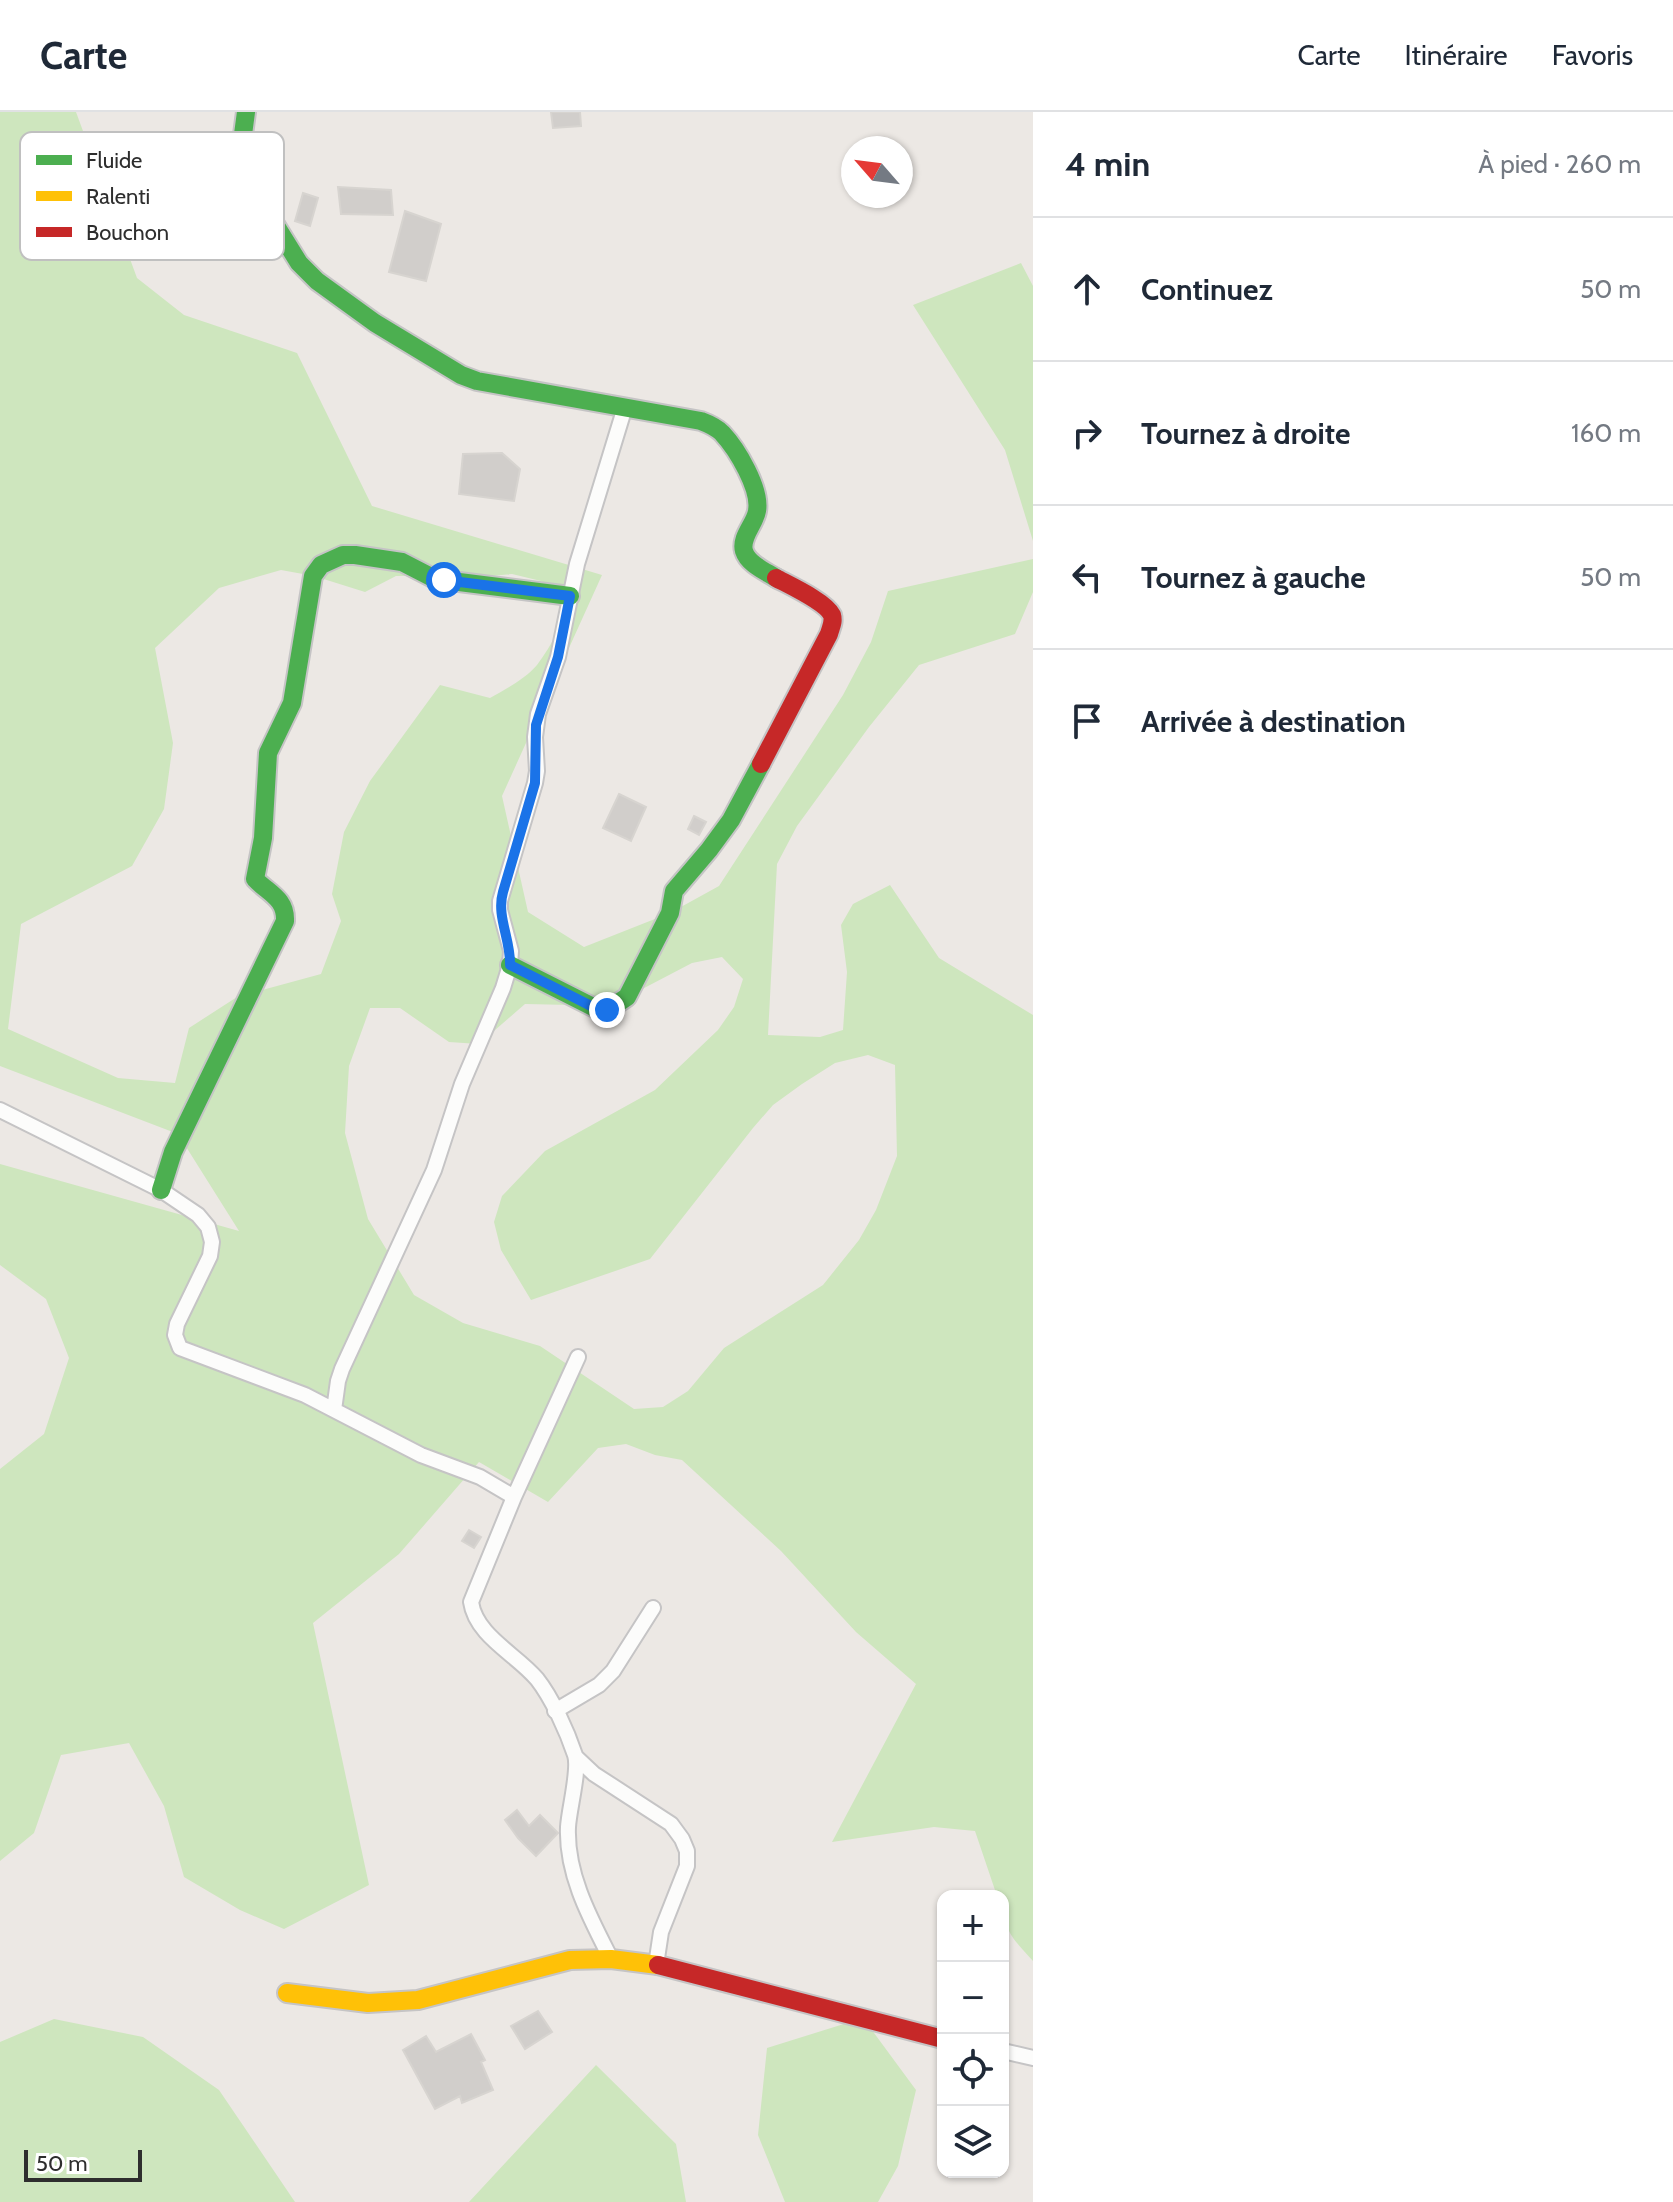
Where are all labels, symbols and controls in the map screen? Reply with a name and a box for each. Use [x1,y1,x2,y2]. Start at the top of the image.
text: Carte [40,32,127,79]
text: Carte [1297,38,1361,72]
text: Itinéraire [1405,38,1508,72]
text: Favoris [1552,38,1633,72]
legend [20,132,284,260]
north arrow [841,136,913,208]
text: 4 min [1065,143,1150,185]
text: Fluide [86,147,142,174]
text: À pied · 260 m [1478,148,1641,180]
text: Ralenti [86,183,150,210]
text: Bouchon [86,219,169,246]
icon: ahead [1065,267,1109,311]
text: Continuez [1141,271,1273,308]
text: 50 m [1580,273,1641,305]
icon: right [1065,411,1109,455]
text: Tournez à droite [1141,415,1350,452]
text: 160 m [1571,417,1641,449]
icon: left [1065,555,1109,599]
text: Tournez à gauche [1141,559,1366,596]
text: 50 m [1580,561,1641,593]
route start [426,562,462,598]
icon: arrive [1065,699,1109,743]
text: Arrivée à destination [1141,703,1406,740]
route end [589,992,625,1028]
map controls [937,1890,1009,2178]
button: + [937,1890,1009,1962]
button: − [937,1962,1009,2034]
button: locate [937,2034,1009,2106]
button: layers [937,2106,1009,2178]
scale bar [24,2146,142,2182]
text: 50 m [36,2150,88,2177]

